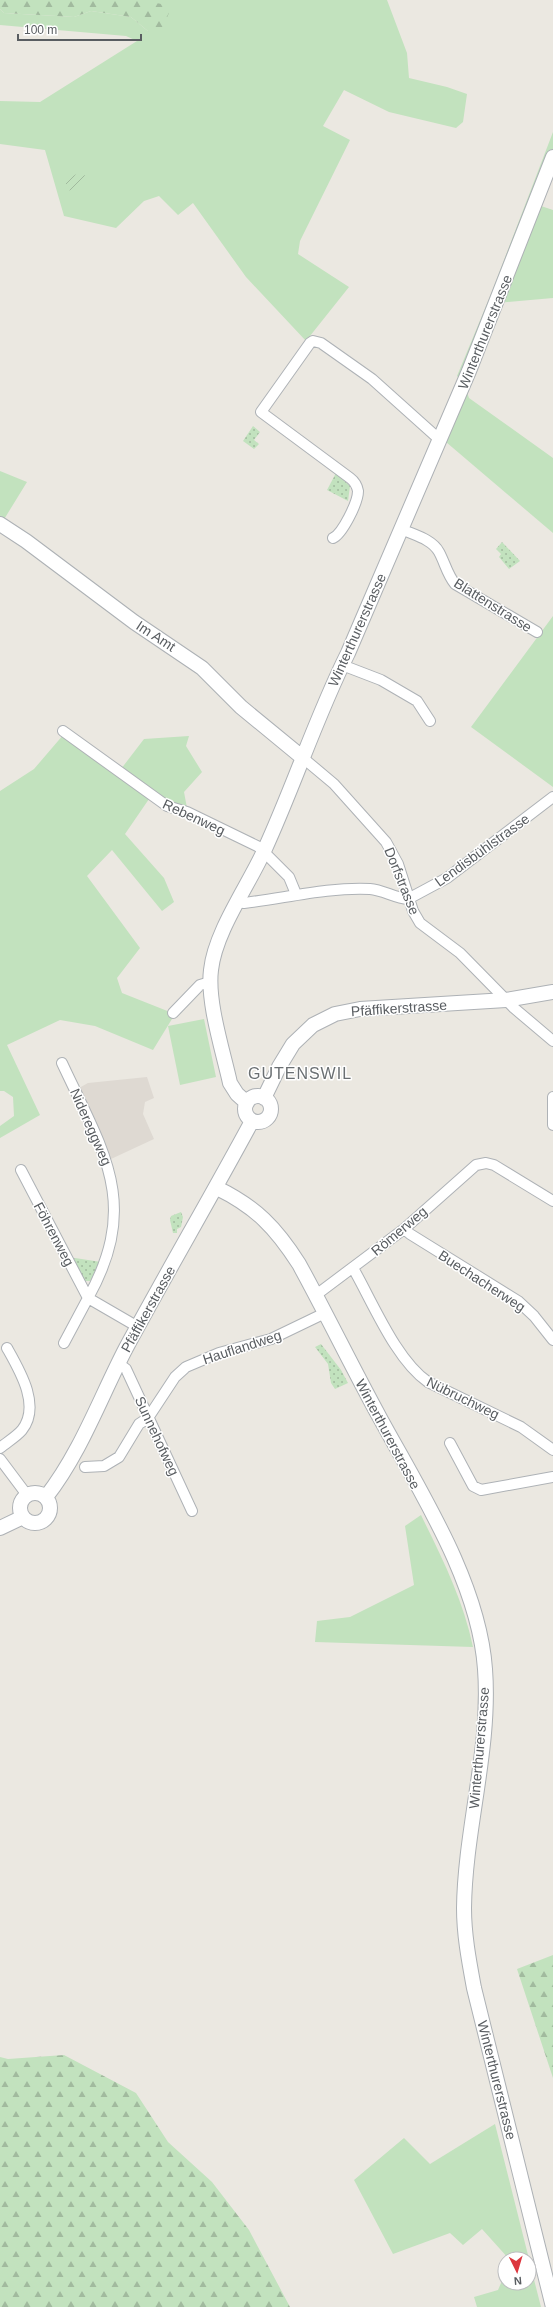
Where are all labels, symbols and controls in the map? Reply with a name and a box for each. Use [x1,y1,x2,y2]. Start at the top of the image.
scale bar [18,16,141,42]
text: 100 m [24,23,57,37]
street label: Winterthurerstrasse [455,272,515,392]
street label: Winterthurerstrasse [325,571,389,689]
street label: Blattenstrasse [451,575,535,635]
street label: Im Amt [133,617,179,655]
street label: Rebenweg [160,796,228,838]
street label: Lendisbühlstrasse [432,810,533,890]
street label: Dorfstrasse [381,845,423,917]
street label: Pfäffikerstrasse [350,997,448,1019]
district label: GUTENSWIL [248,1065,352,1082]
street label: Nidereggweg [67,1086,115,1168]
street label: Föhrenweg [30,1199,78,1269]
street label: Römerweg [368,1203,430,1259]
street label: Buechacherweg [436,1247,528,1315]
street label: Pfäffikerstrasse [118,1263,178,1355]
street label: Hauflandweg [201,1327,283,1367]
street label: Nübruchweg [424,1374,502,1422]
street label: Winterthurerstrasse [352,1376,424,1492]
street label: Sunnehofweg [132,1394,182,1478]
street label: Winterthurerstrasse [466,1686,492,1810]
street label: Winterthurerstrasse [474,2019,520,2141]
north arrow [497,2251,537,2291]
text: N [513,2275,522,2287]

